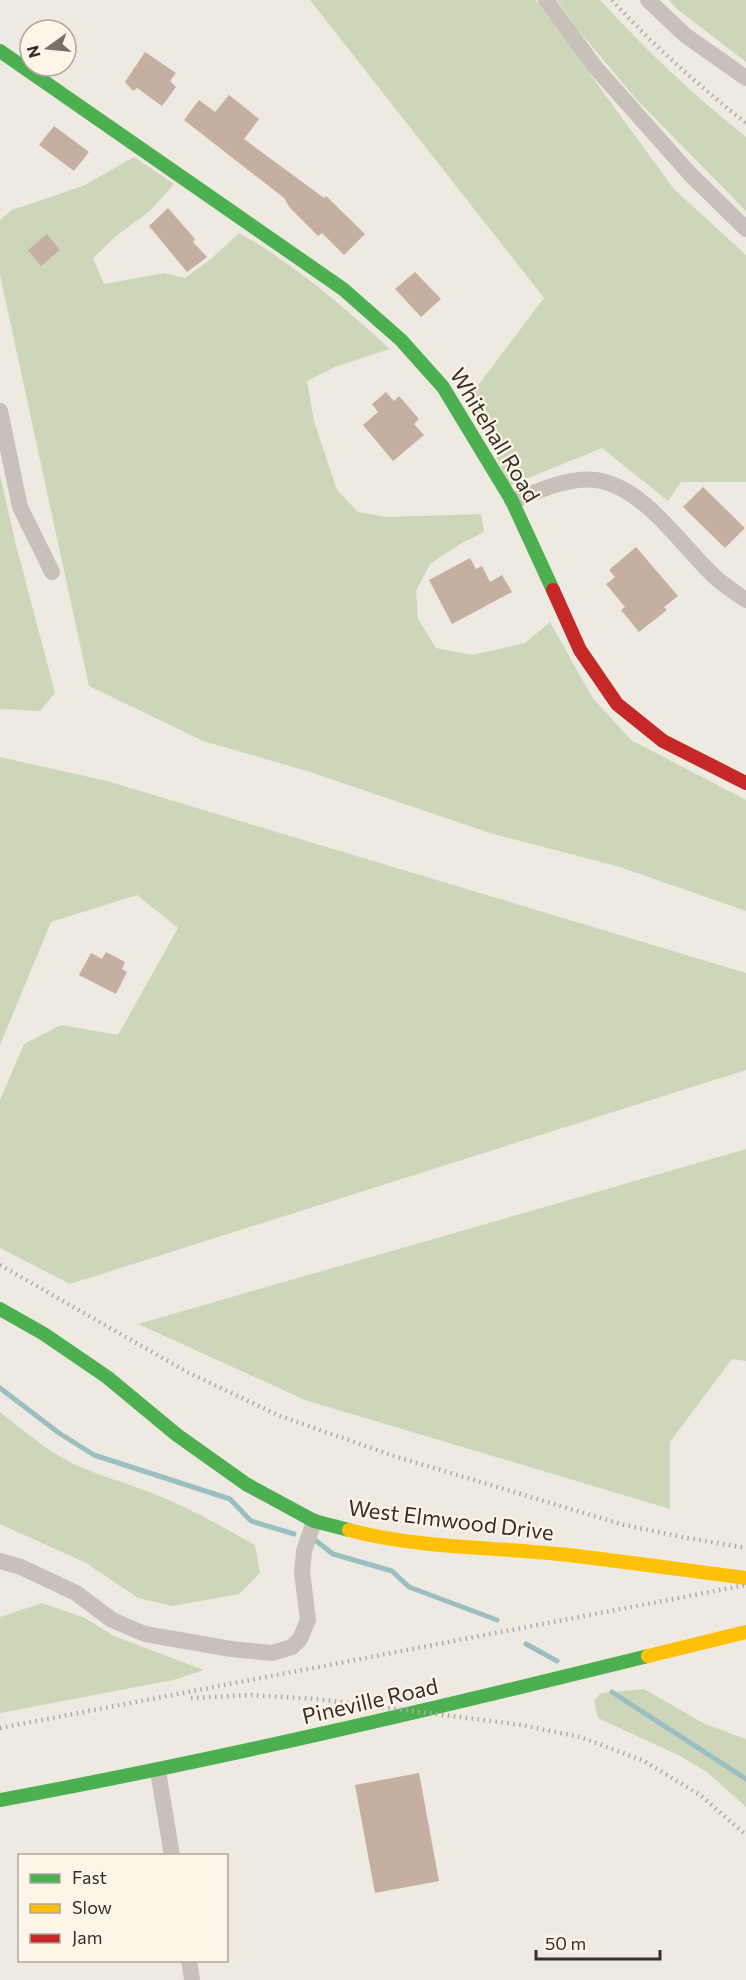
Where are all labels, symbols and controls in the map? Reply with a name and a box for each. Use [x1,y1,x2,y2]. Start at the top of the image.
north arrow [18,18,78,78]
text: N [22,44,44,60]
street label: Whitehall Road [445,363,546,507]
street label: West Elmwood Drive [347,1493,555,1546]
street label: Pineville Road [299,1672,440,1729]
legend [18,1854,228,1962]
text: Fast [72,1866,107,1888]
text: Slow [72,1896,112,1918]
scale bar [536,1923,660,1961]
text: Jam [72,1926,102,1948]
text: 50 m [545,1932,586,1954]

